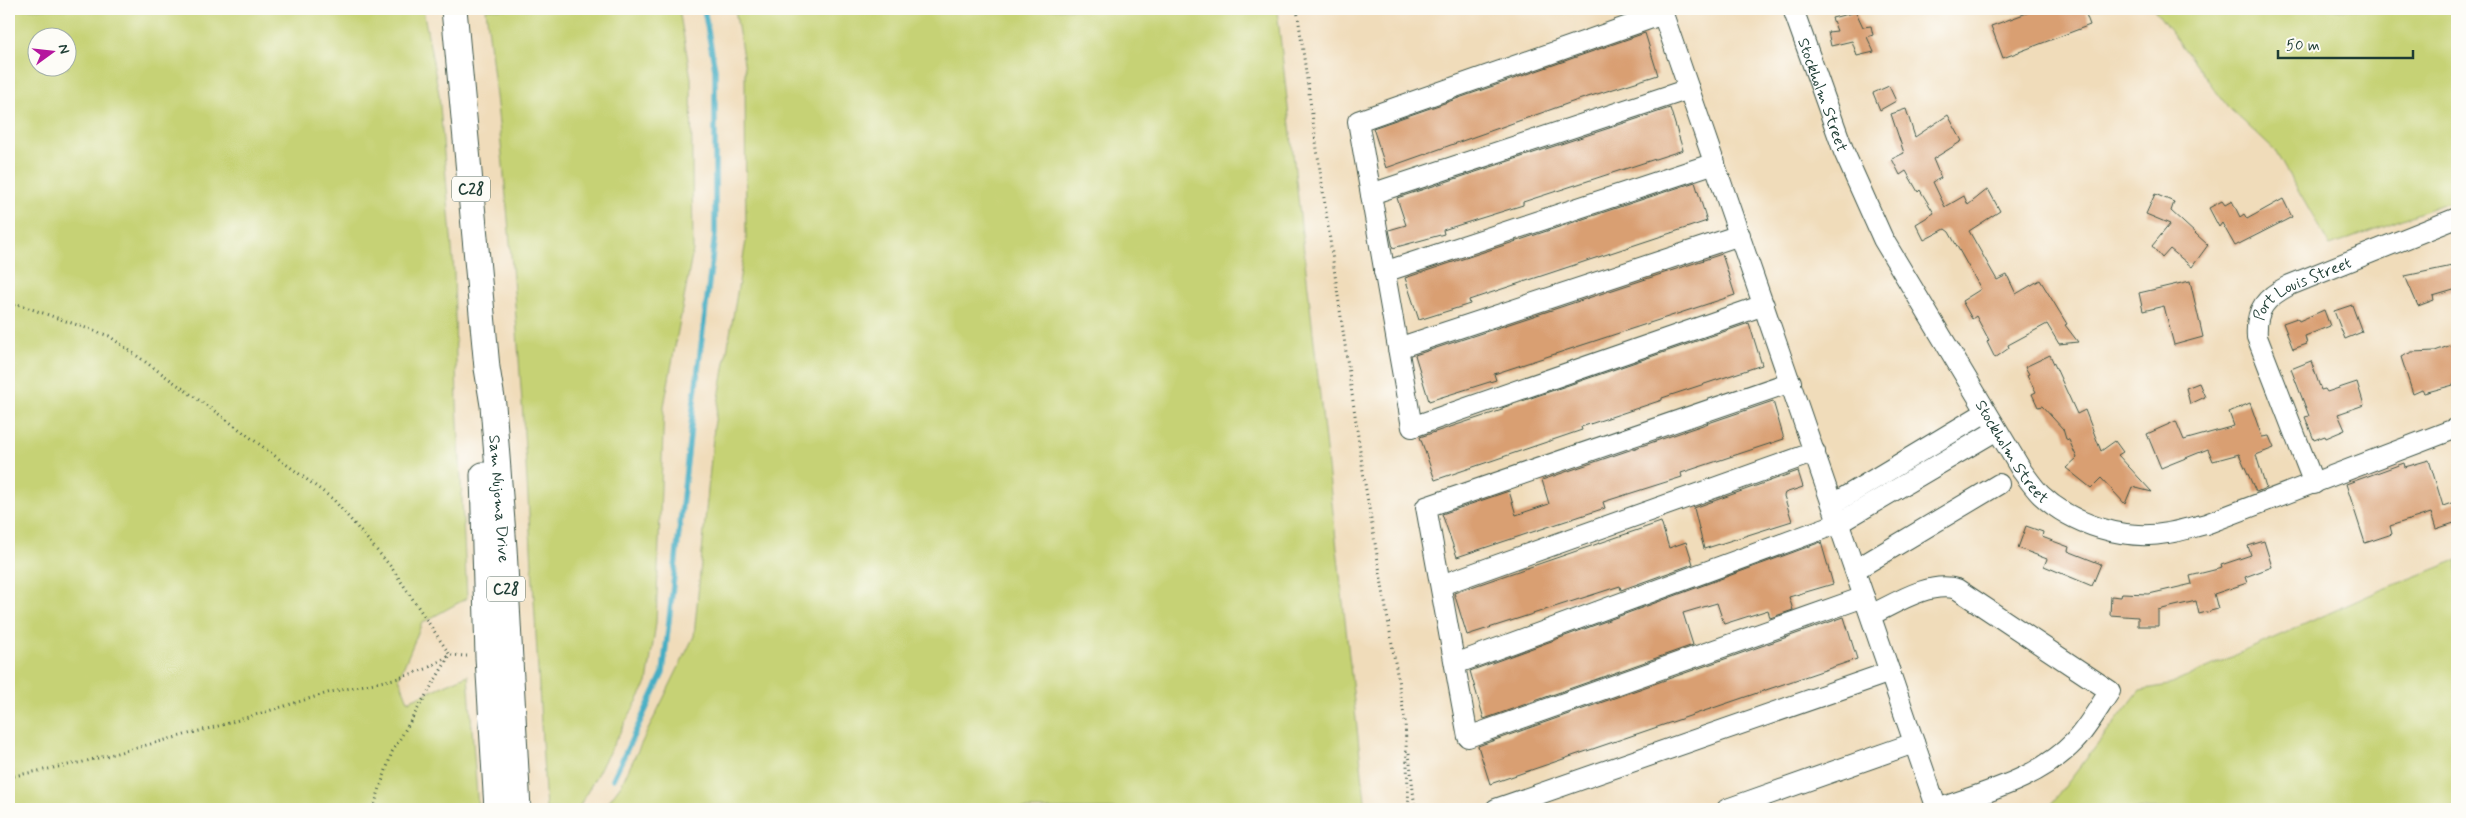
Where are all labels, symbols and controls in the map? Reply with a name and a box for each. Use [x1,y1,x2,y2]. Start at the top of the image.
north arrow [28,28,78,78]
scale bar [2278,28,2414,60]
street label: Stockholm Street [1792,35,1852,156]
text: 50 m [2286,36,2320,56]
text: N [54,42,73,56]
road number: C28 [452,176,490,202]
street label: Port Louis Street [2249,253,2354,323]
street label: Stockholm Street [1970,396,2053,509]
street label: Sam Nujoma Drive [483,434,514,564]
road number: C28 [487,576,525,602]

